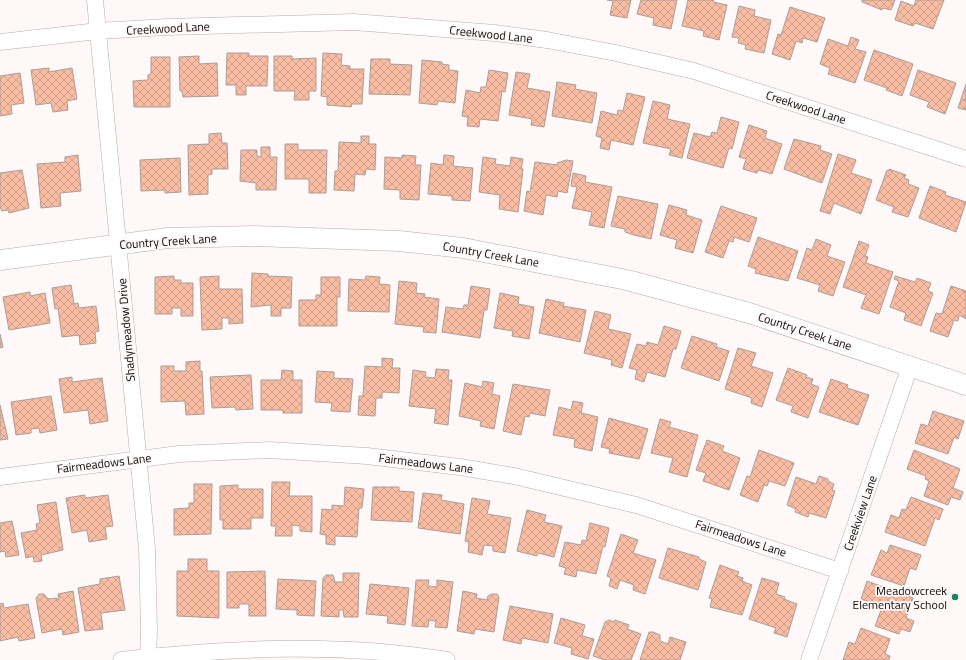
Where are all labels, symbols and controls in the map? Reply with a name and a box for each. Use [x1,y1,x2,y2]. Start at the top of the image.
street label: Creekwood Lane [126,16,210,40]
street label: Creekwood Lane [449,20,533,48]
street label: Creekwood Lane [763,85,849,129]
street label: Country Creek Lane [119,228,217,254]
street label: Country Creek Lane [441,236,541,272]
street label: Shadymeadow Drive [112,277,140,383]
street label: Country Creek Lane [756,307,854,355]
street label: Fairmeadows Lane [56,448,152,478]
street label: Fairmeadows Lane [378,448,474,478]
street label: Creekview Lane [838,473,882,553]
street label: Fairmeadows Lane [693,514,789,562]
place label: Meadowcreek Elementary School [853,581,947,614]
marker: Meadowcreek Elementary School [950,592,960,602]

